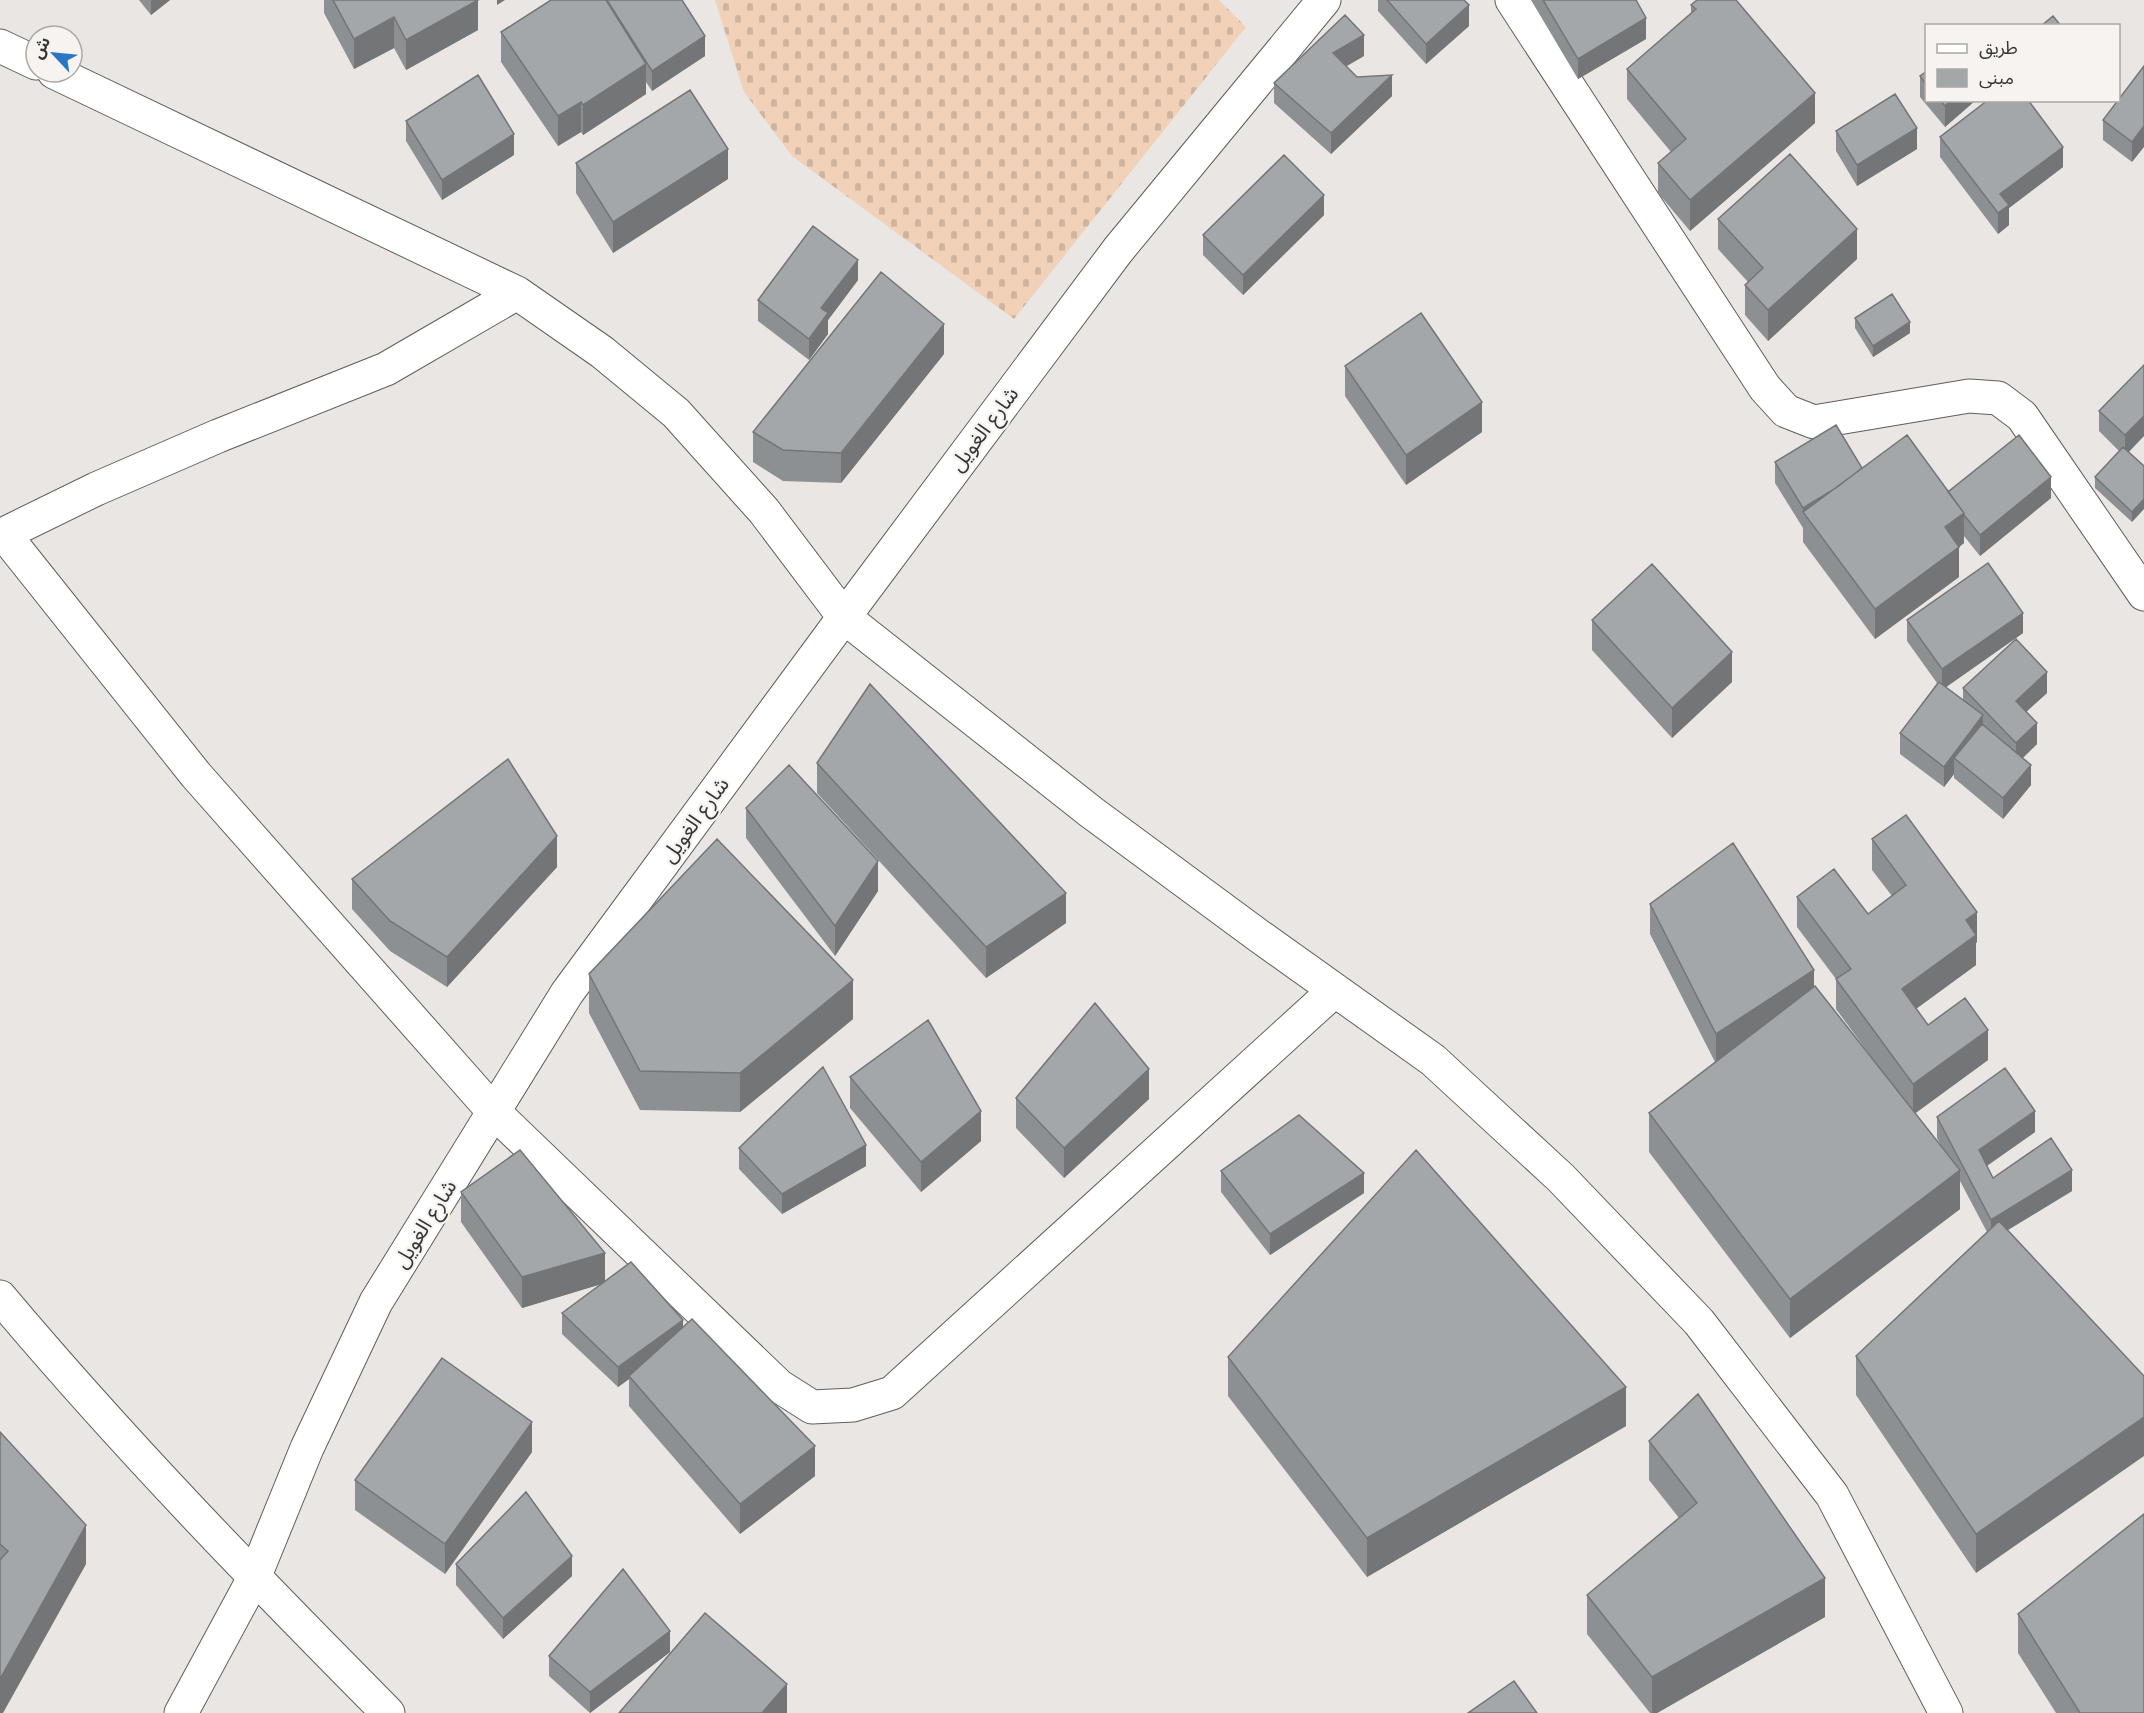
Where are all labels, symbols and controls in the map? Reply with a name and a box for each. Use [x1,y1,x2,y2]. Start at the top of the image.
north arrow [24,24,84,84]
legend [1925,24,2120,102]
text: ش [27,33,55,62]
text: طريق [1979,36,2018,60]
text: مبنى [1979,66,2014,90]
street label: شارع الغويل [943,381,1026,478]
street label: شارع الغويل [654,772,736,869]
street label: شارع الغويل [387,1174,464,1274]

